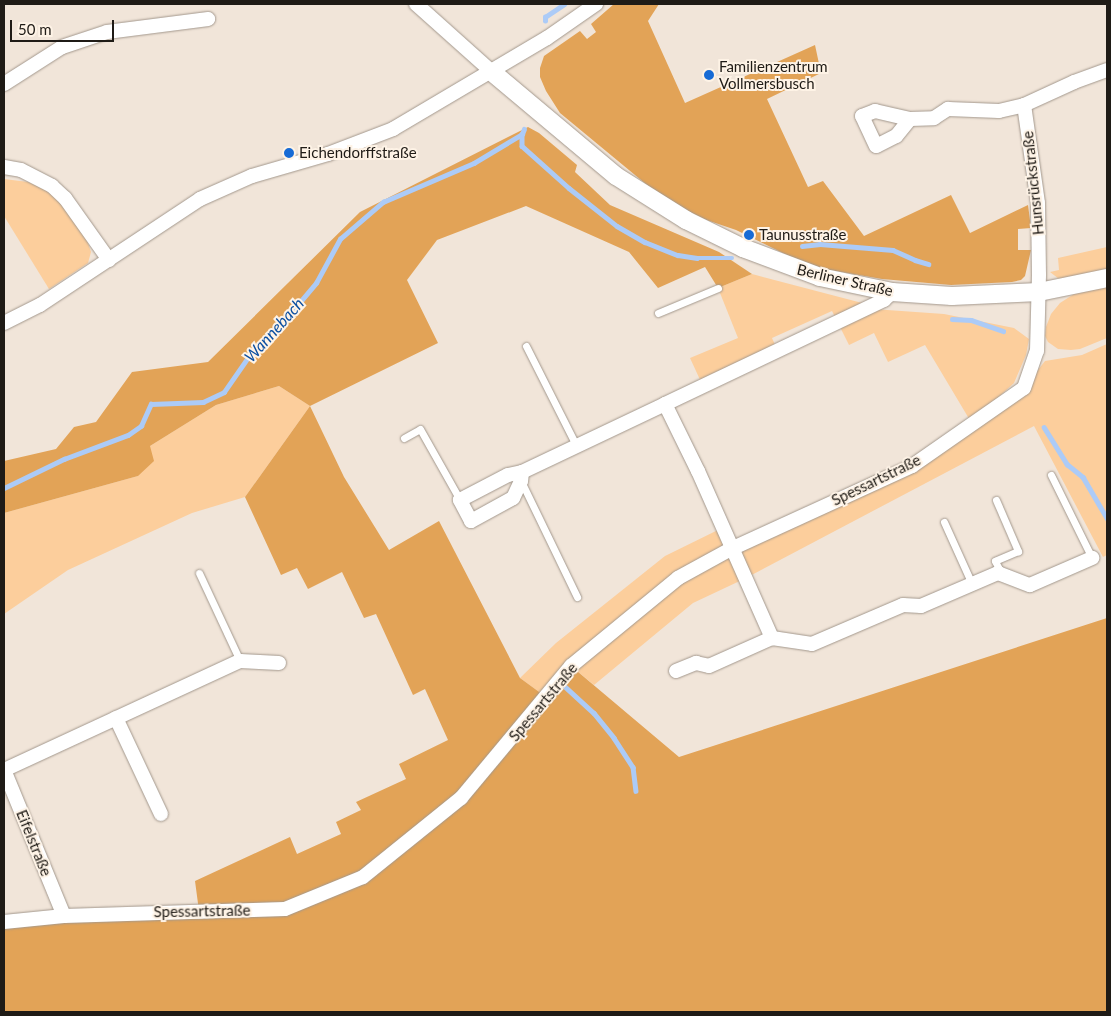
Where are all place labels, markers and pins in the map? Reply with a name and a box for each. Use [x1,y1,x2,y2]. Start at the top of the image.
place label: Familienzentrum Vollmersbusch [719,57,828,92]
marker: Familienzentrum Vollmersbusch [703,69,715,81]
place label: Eichendorffstraße [299,144,417,162]
marker: Eichendorffstraße [283,147,295,159]
place label: Taunusstraße [759,226,846,244]
marker: Taunusstraße [743,229,755,241]

